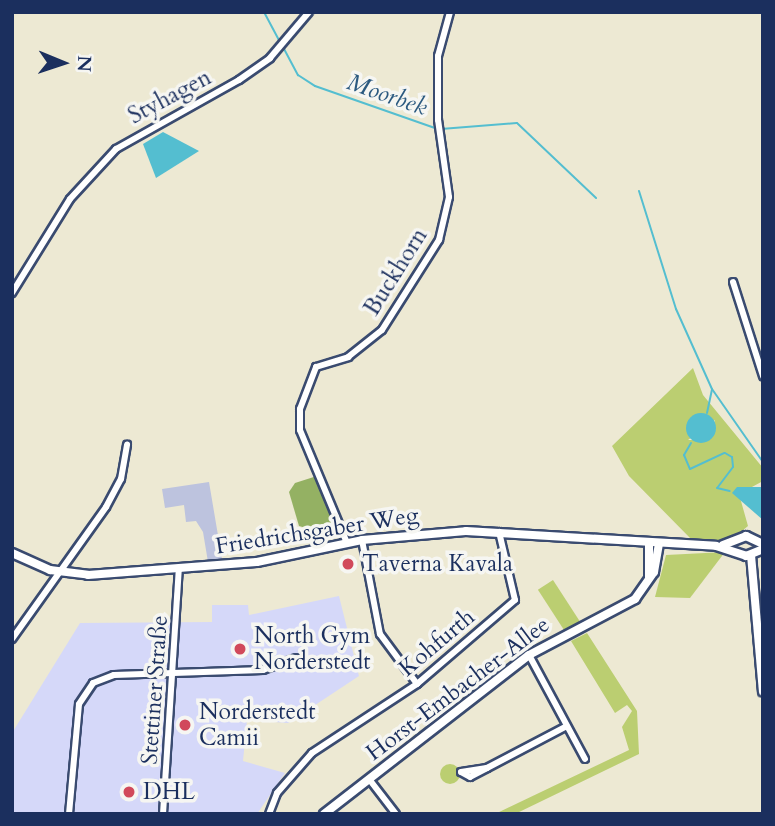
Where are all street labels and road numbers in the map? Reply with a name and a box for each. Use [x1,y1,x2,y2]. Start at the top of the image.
street label: Styhagen [124,64,216,130]
street label: Buckhorn [358,223,434,321]
street label: Friedrichsgaber Weg [213,501,421,561]
street label: Kohfurth [394,603,480,683]
street label: Horst-Embacher-Allee [361,611,555,767]
street label: Stettiner Straße [136,614,174,766]

